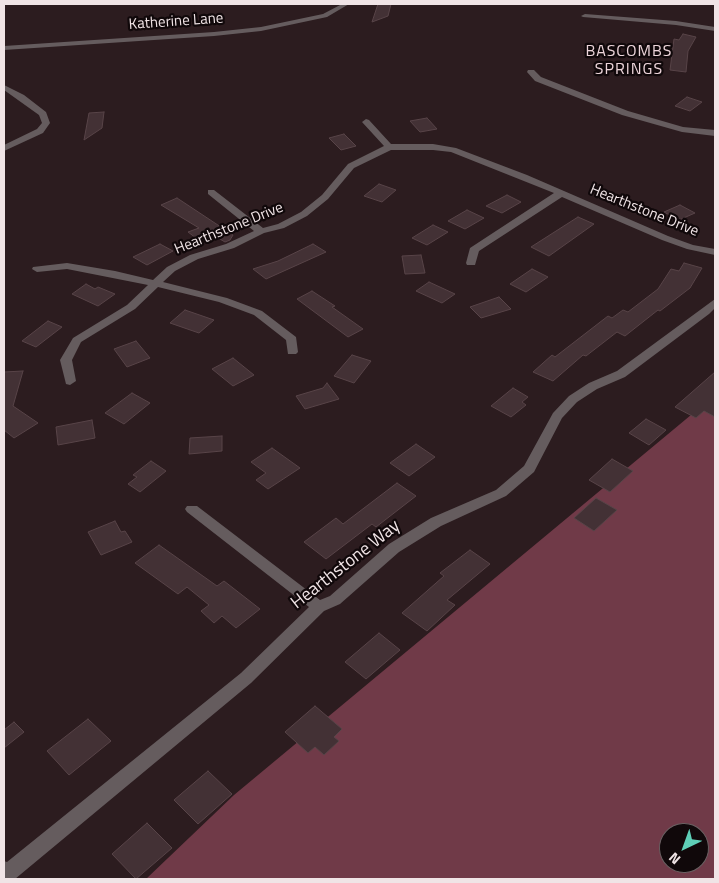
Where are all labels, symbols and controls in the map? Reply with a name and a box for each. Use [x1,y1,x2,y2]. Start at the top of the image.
street label: Katherine Lane [128,10,224,34]
district label: BASCOMBS SPRINGS [585,42,673,80]
street label: Hearthstone Drive [587,181,701,241]
street label: Hearthstone Drive [172,199,286,259]
street label: Hearthstone Way [287,516,405,614]
north arrow [659,823,709,873]
text: N [664,848,685,870]

